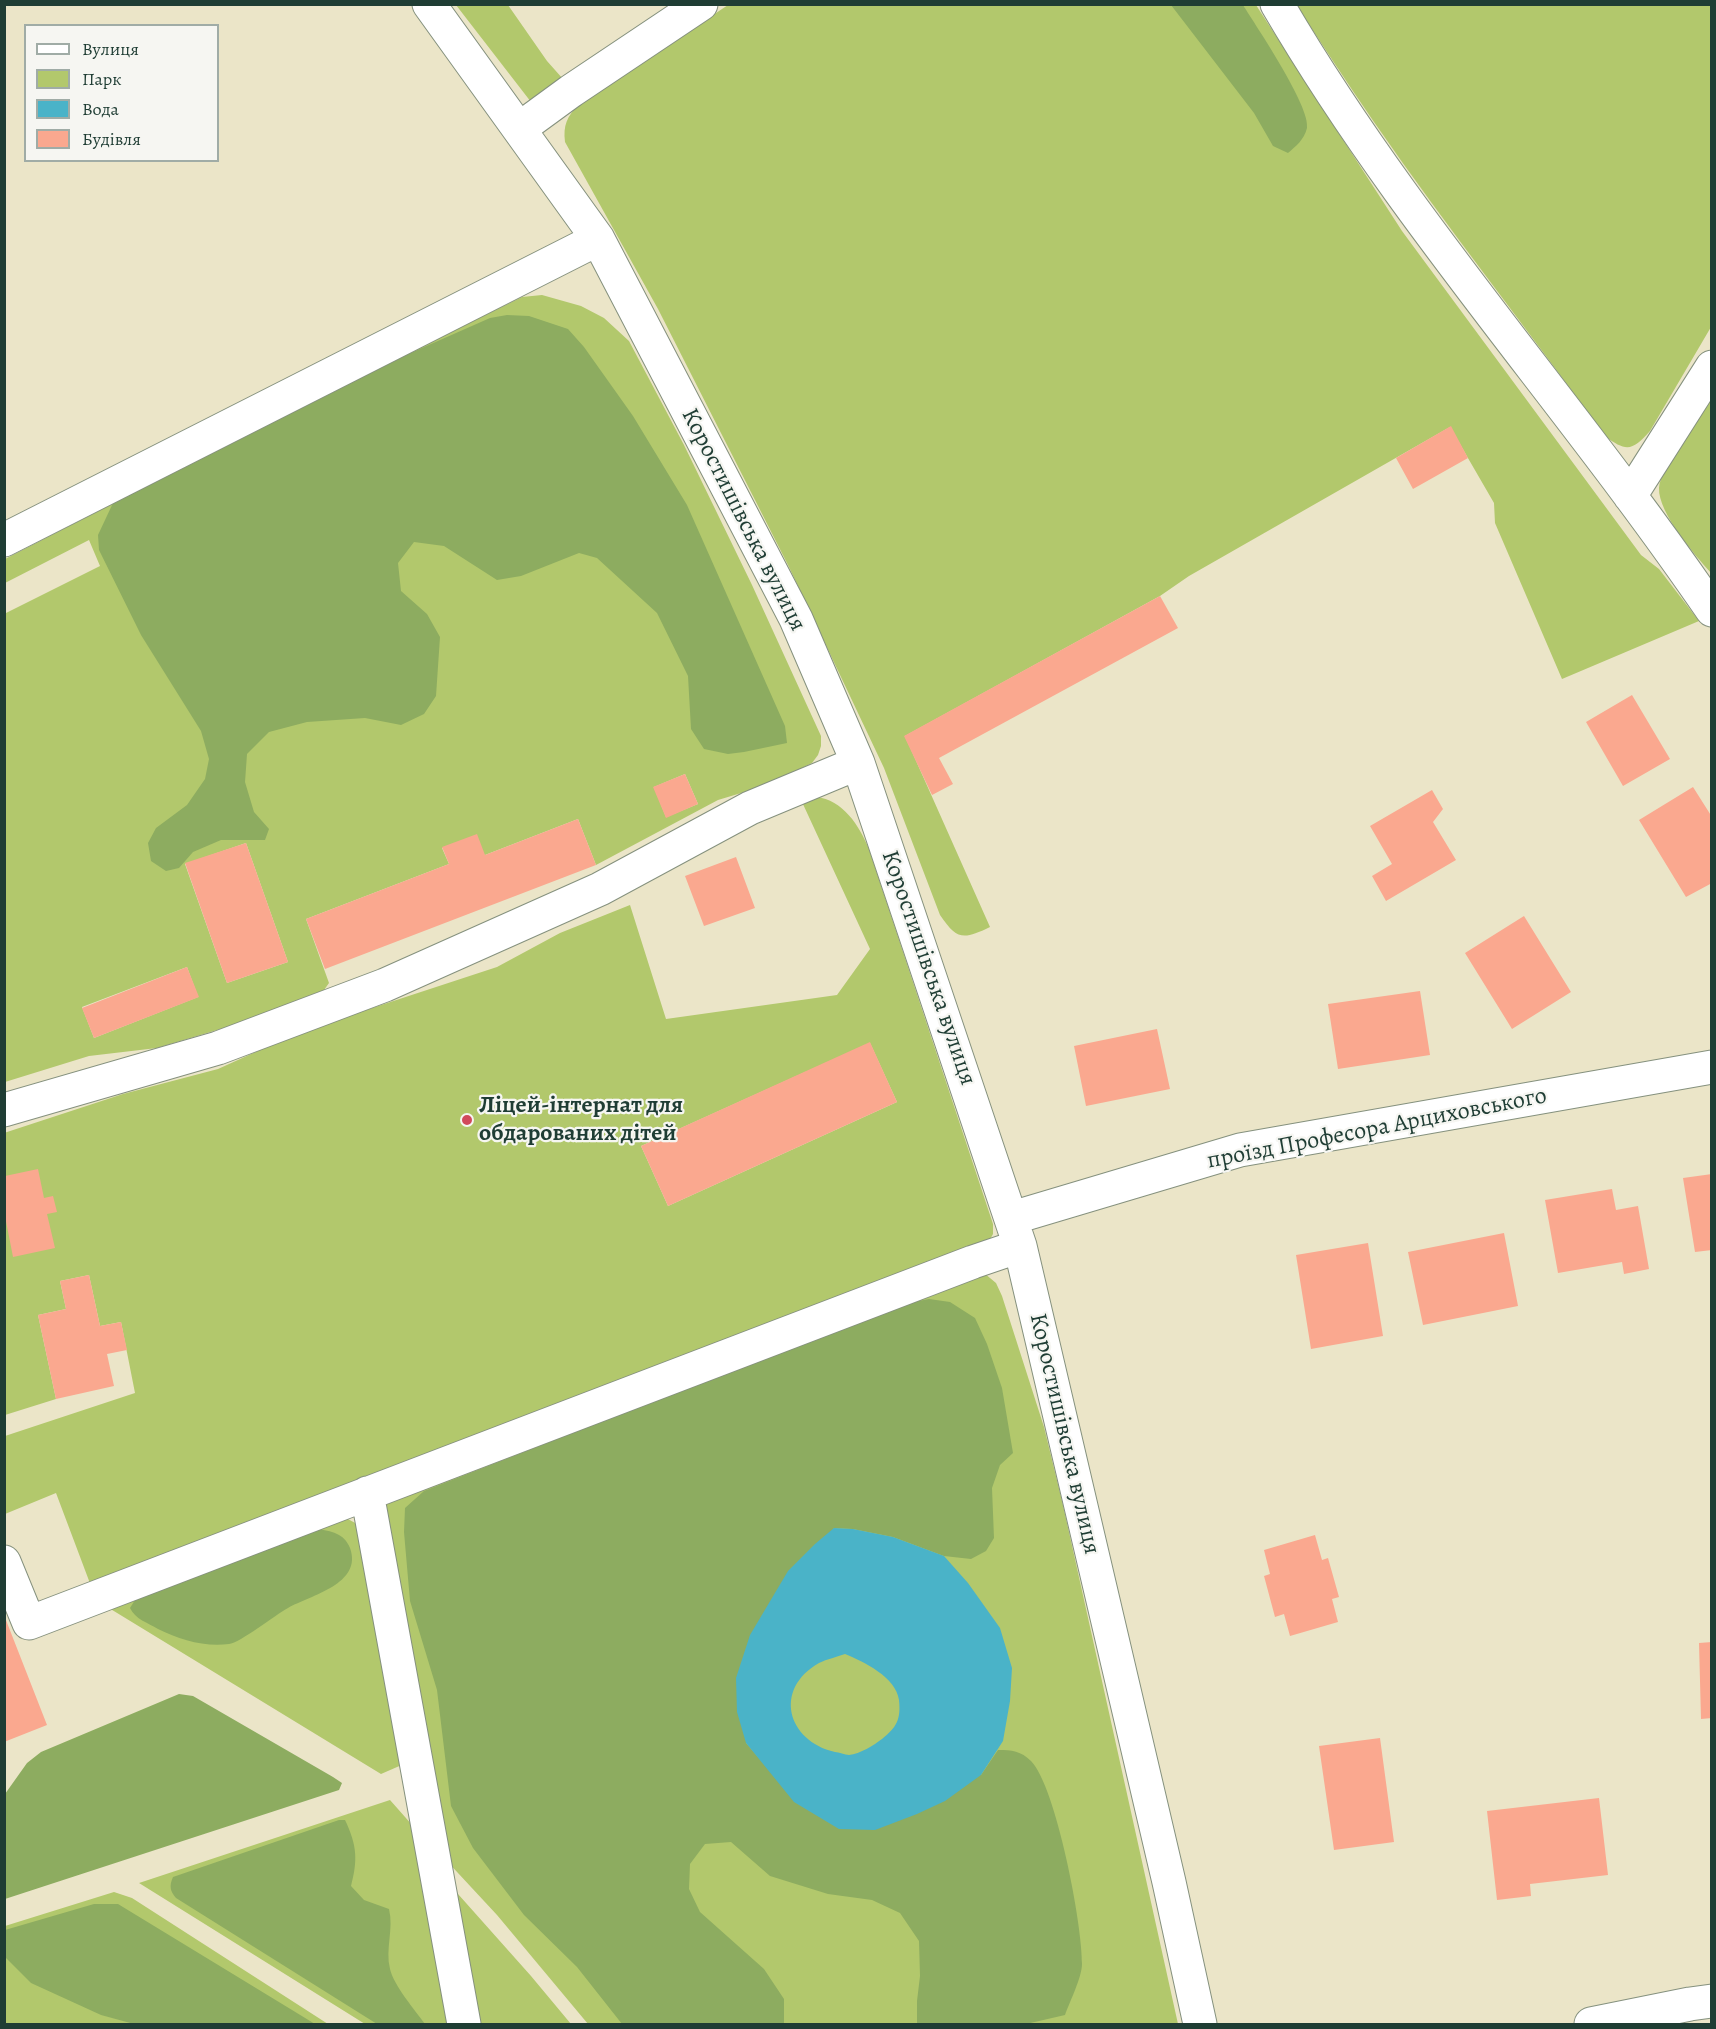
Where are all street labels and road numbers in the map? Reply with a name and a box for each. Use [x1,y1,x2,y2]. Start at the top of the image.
street label: Коростишівська вулиця [674,404,812,636]
street label: Коростишівська вулиця [874,847,982,1089]
street label: проїзд Професора Арциховського [1205,1082,1549,1176]
street label: Коростишівська вулиця [1022,1311,1106,1557]

